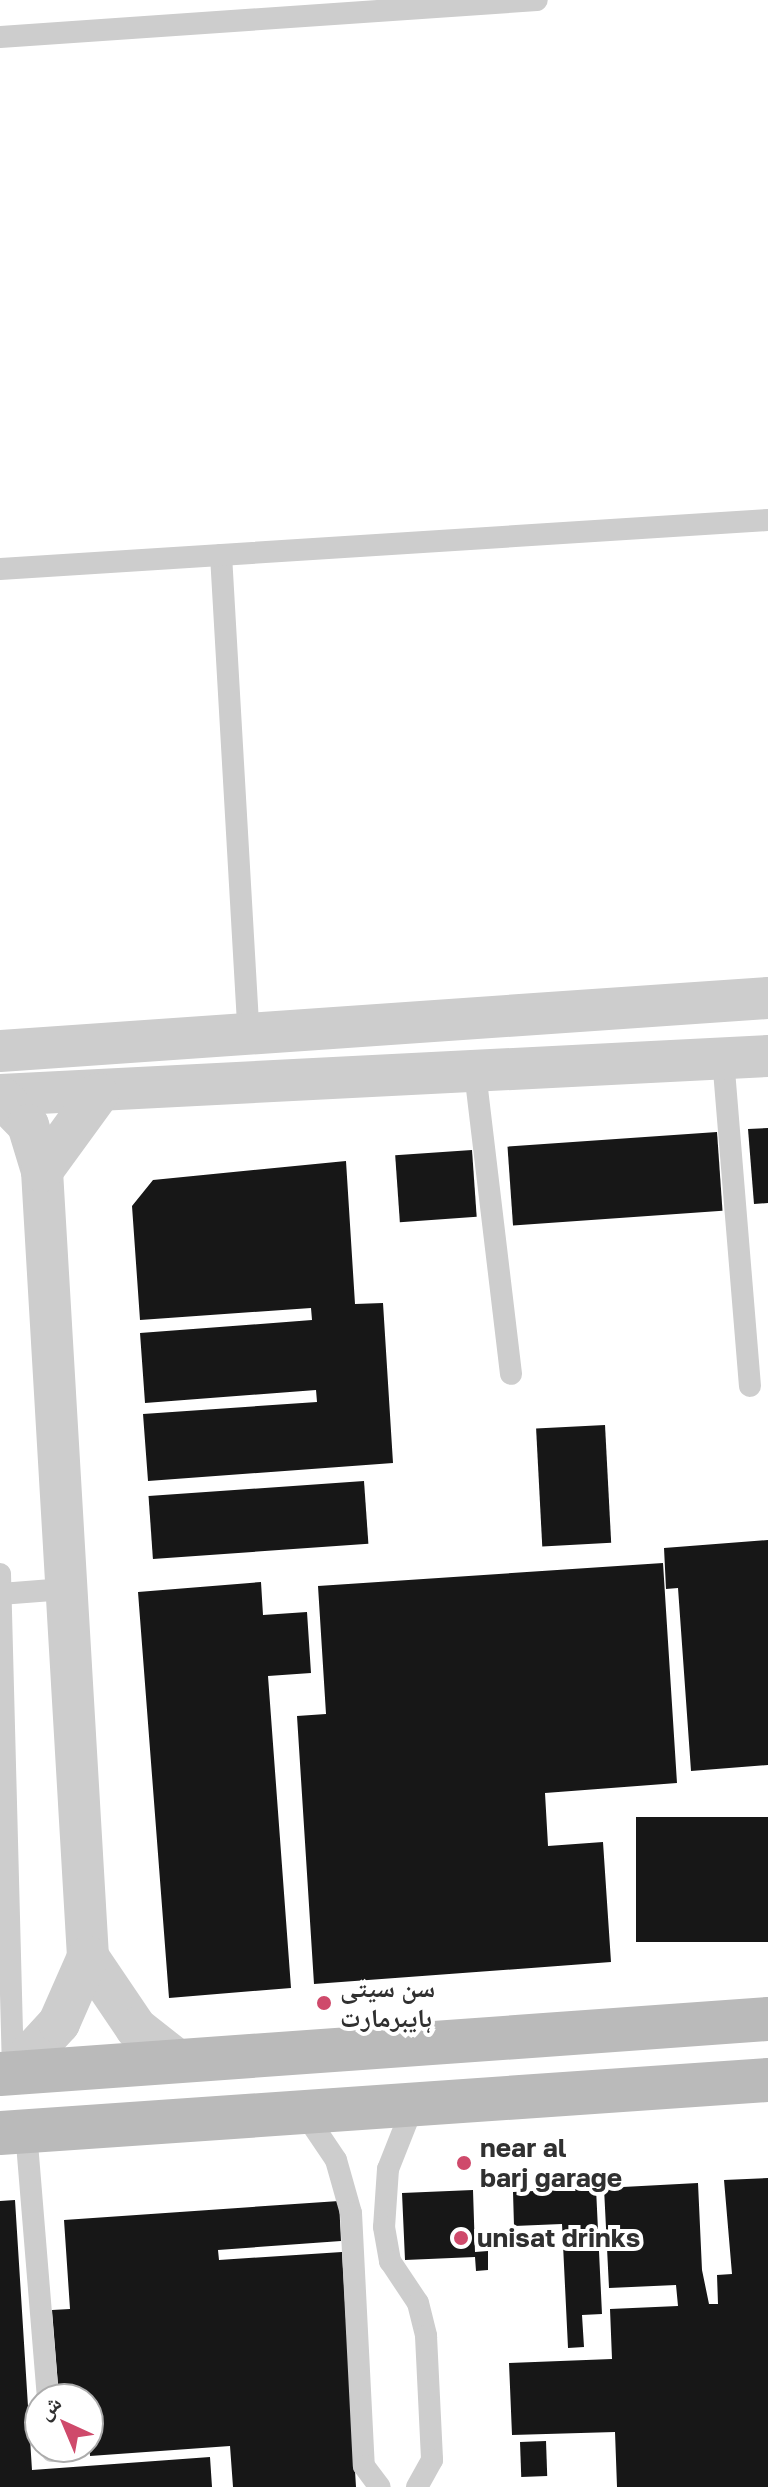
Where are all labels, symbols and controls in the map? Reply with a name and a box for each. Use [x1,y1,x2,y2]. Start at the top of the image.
place label: سن سیتی ہایبرمارت [340,1972,435,2034]
marker: سن سیتی ہایبرمارت [315,1994,333,2012]
place label: near al barj garage [480,2132,622,2194]
marker: near al barj garage [455,2154,473,2172]
place label: unisat drinks [477,2222,640,2254]
marker: unisat drinks [452,2229,470,2247]
north arrow [24,2383,104,2463]
text: ش [31,2389,66,2425]

